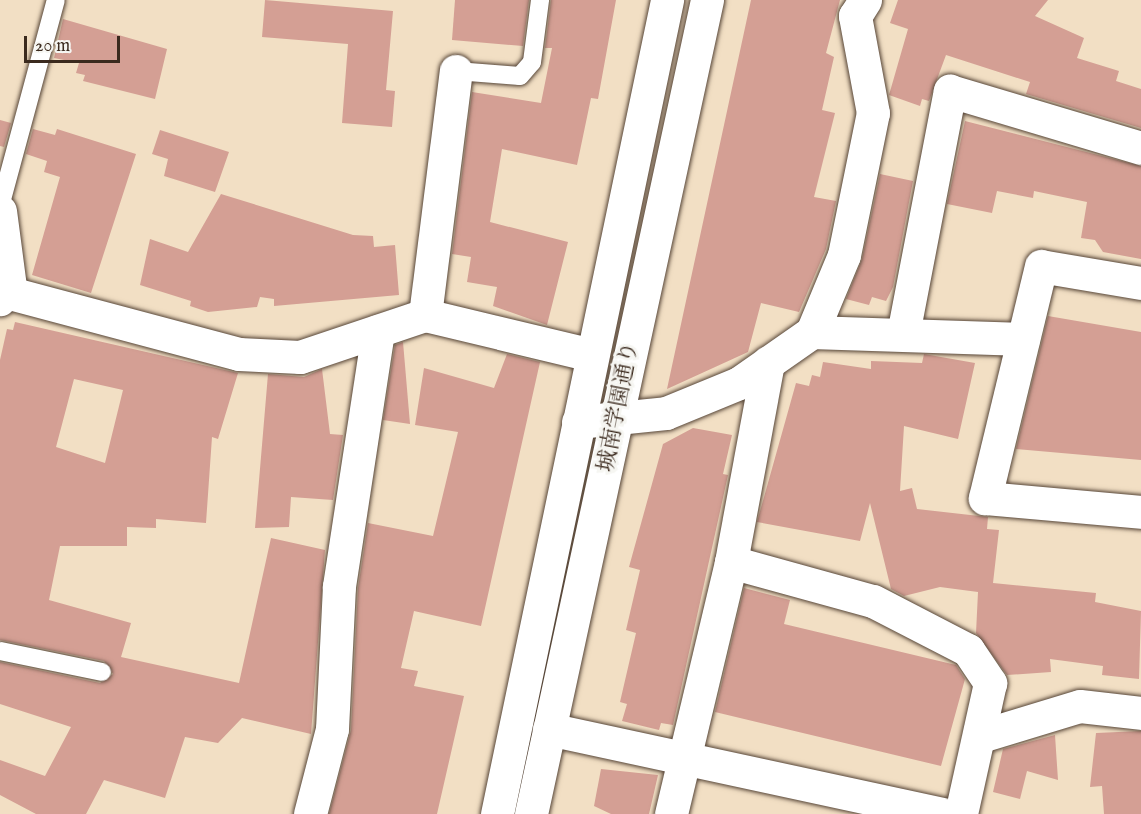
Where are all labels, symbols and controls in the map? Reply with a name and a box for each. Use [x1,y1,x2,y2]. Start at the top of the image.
scale bar [27,24,123,62]
text: 20 m [35,35,70,58]
street label: 城南学園通り [593,340,645,474]

